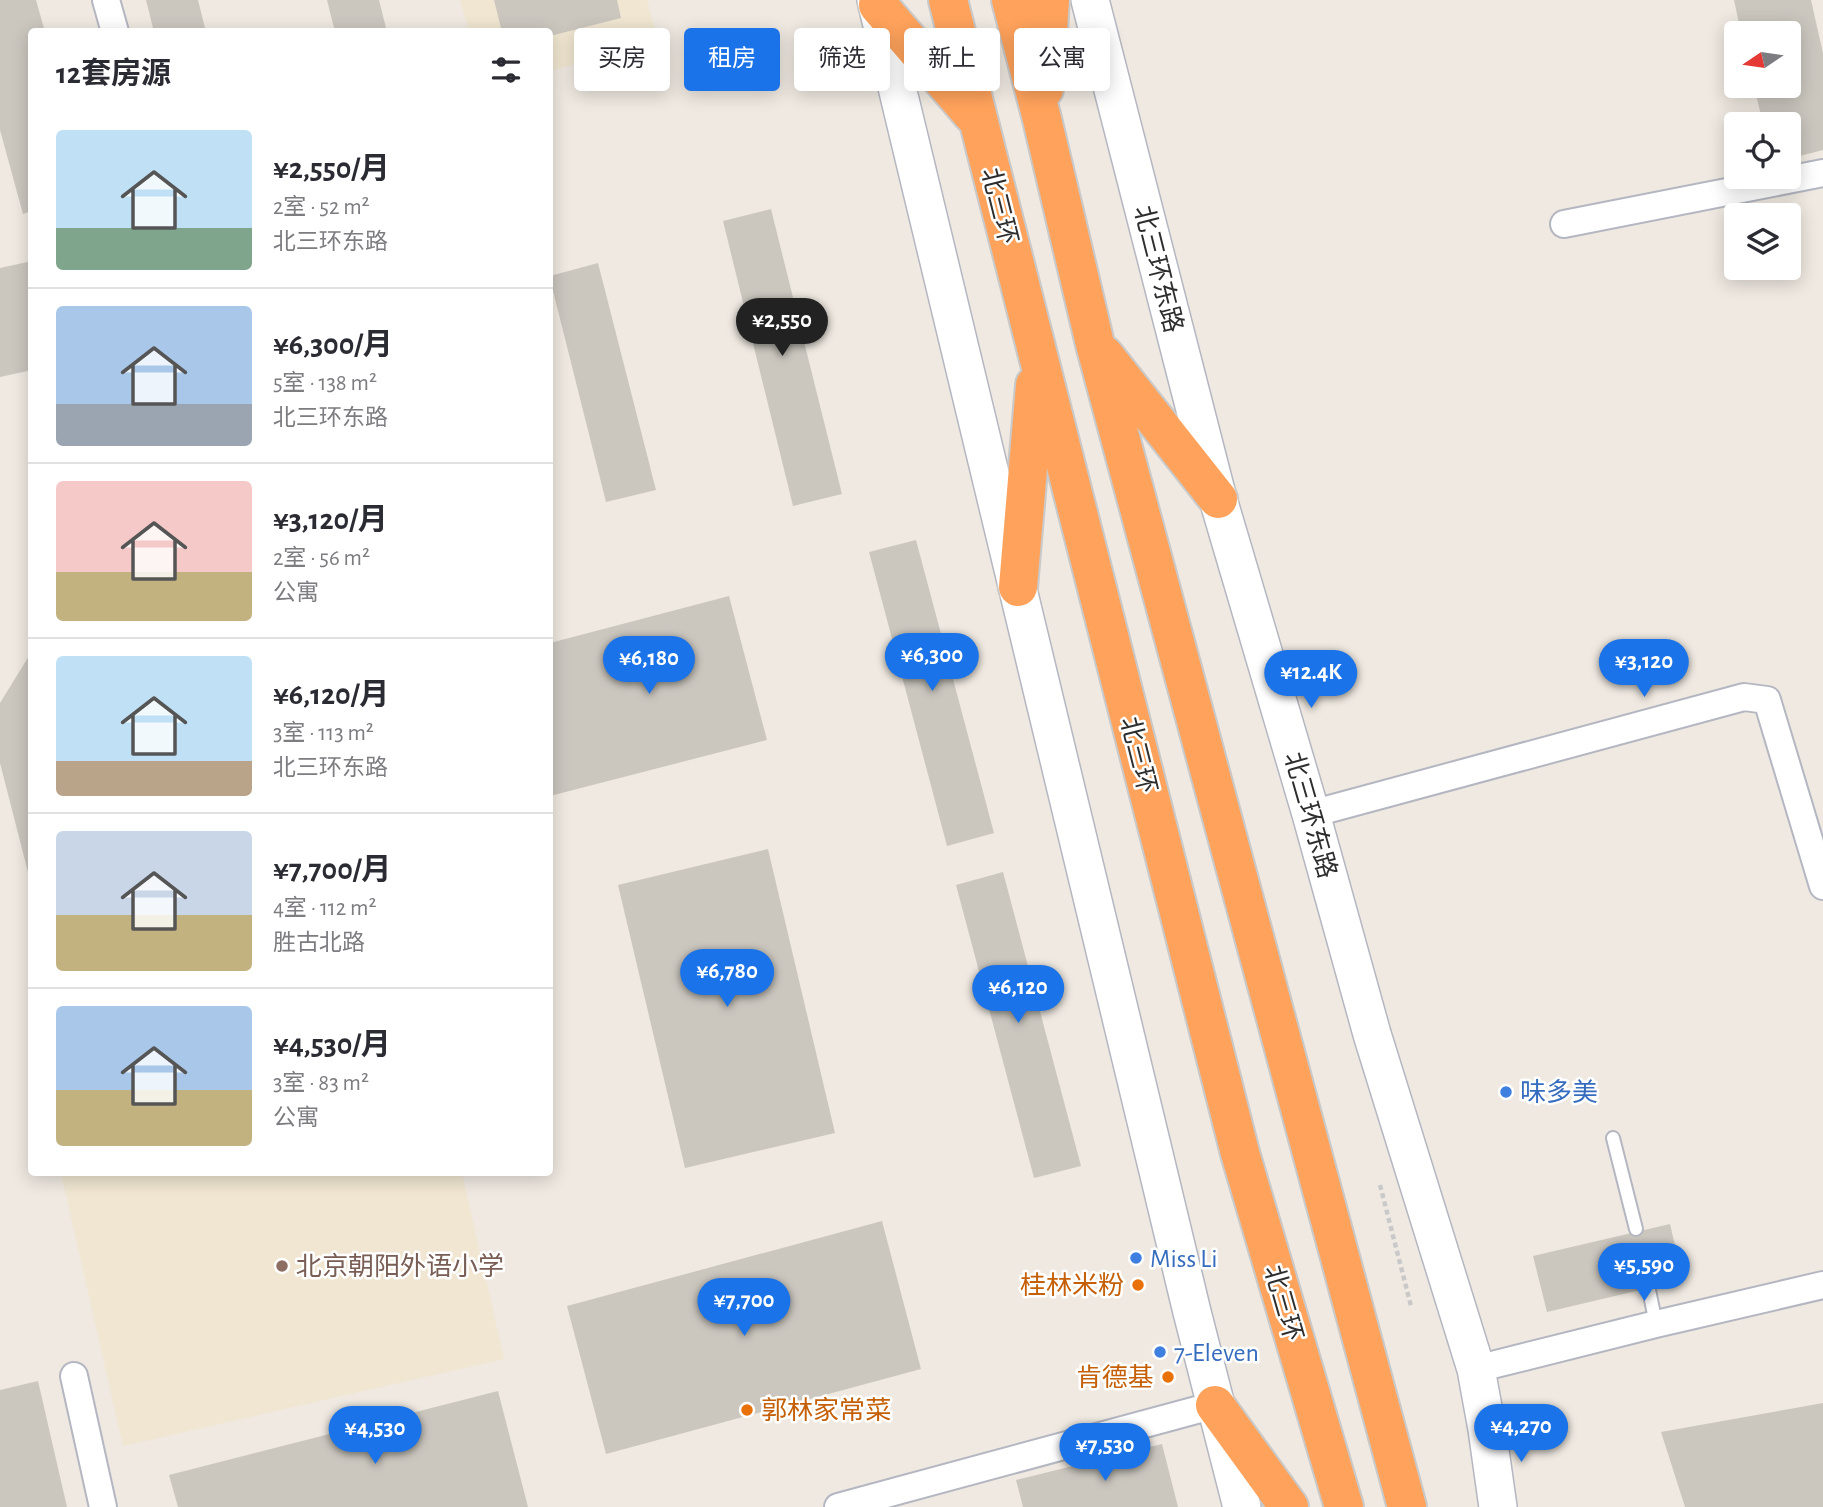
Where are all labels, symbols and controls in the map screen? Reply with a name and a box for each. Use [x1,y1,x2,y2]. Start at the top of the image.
north arrow [1724,21,1801,98]
map controls [1724,21,1801,280]
chip: 买房 [574,28,670,91]
chip: 租房 [684,28,780,91]
chip: 筛选 [794,28,890,91]
chip: 新上 [904,28,1000,91]
chip: 公寓 [1014,28,1110,91]
icon: filters [487,51,525,89]
text: 12套房源 [56,59,171,89]
button: locate [1724,112,1801,189]
text: ¥2,550/月 [273,154,390,184]
icon: home [112,158,196,242]
street label: 北三环 [977,165,1022,247]
text: 2室 · 52 m² [273,196,370,219]
street label: 北三环东路 [1130,203,1187,335]
button: layers [1724,203,1801,280]
text: 北三环东路 [273,231,388,254]
pin: ¥2,550 [725,298,839,358]
text: ¥2,550 [752,309,812,332]
text: ¥6,300/月 [273,330,393,360]
icon: home [112,334,196,418]
text: 5室 · 138 m² [273,372,377,395]
text: 北三环东路 [273,407,388,430]
text: ¥3,120/月 [273,505,388,535]
icon: home [112,509,196,593]
text: 2室 · 56 m² [273,547,370,570]
text: 公寓 [273,582,319,605]
pin: ¥6,300 [875,634,989,693]
pin: ¥6,180 [592,636,706,696]
pin: ¥3,120 [1587,640,1701,699]
text: ¥6,300 [901,644,963,667]
text: ¥6,180 [619,647,679,670]
pin: ¥12.4K [1254,650,1368,710]
text: ¥3,120 [1615,650,1673,673]
text: ¥12.4K [1280,661,1342,684]
text: ¥6,120/月 [273,680,389,710]
icon: home [112,684,196,768]
street label: 北三环 [1116,714,1161,796]
text: 3室 · 113 m² [273,722,374,745]
street label: 北三环东路 [1280,749,1341,881]
text: 北三环东路 [273,757,388,780]
text: ¥7,700/月 [273,855,391,885]
icon: home [112,859,196,943]
text: 4室 · 112 m² [273,897,376,920]
text: 胜古北路 [273,932,365,955]
pin: ¥6,780 [670,950,784,1009]
text: ¥6,780 [696,960,758,983]
pin: ¥6,120 [961,965,1075,1025]
text: ¥6,120 [988,976,1048,999]
text: ¥4,530/月 [273,1030,391,1060]
icon: home [112,1034,196,1118]
text: 3室 · 83 m² [273,1072,369,1095]
place label: 味多美 [1520,1078,1598,1106]
marker: 味多美 [1498,1084,1514,1100]
text: 公寓 [273,1107,319,1130]
pin: ¥5,590 [1587,1244,1701,1303]
place label: Miss Li [1150,1246,1217,1272]
marker: Miss Li [1128,1250,1144,1266]
place label: 北京朝阳外语小学 [296,1252,504,1280]
text: ¥5,590 [1614,1254,1674,1277]
marker: 北京朝阳外语小学 [274,1258,290,1274]
street label: 北三环 [1260,1262,1307,1344]
place label: 桂林米粉 [1020,1272,1124,1299]
marker: 桂林米粉 [1130,1277,1146,1293]
pin: ¥7,700 [687,1278,801,1338]
text: ¥7,700 [713,1289,775,1312]
place label: 7-Eleven [1174,1340,1259,1366]
marker: 7-Eleven [1152,1344,1168,1360]
place label: 肯德基 [1076,1363,1154,1391]
marker: 肯德基 [1160,1369,1176,1385]
place label: 郭林家常菜 [761,1396,891,1424]
marker: 郭林家常菜 [739,1402,755,1418]
pin: ¥4,270 [1464,1404,1578,1464]
pin: ¥4,530 [318,1406,432,1466]
text: ¥4,270 [1490,1415,1552,1438]
text: ¥4,530 [345,1417,405,1440]
pin: ¥7,530 [1048,1424,1162,1483]
text: ¥7,530 [1075,1434,1135,1457]

